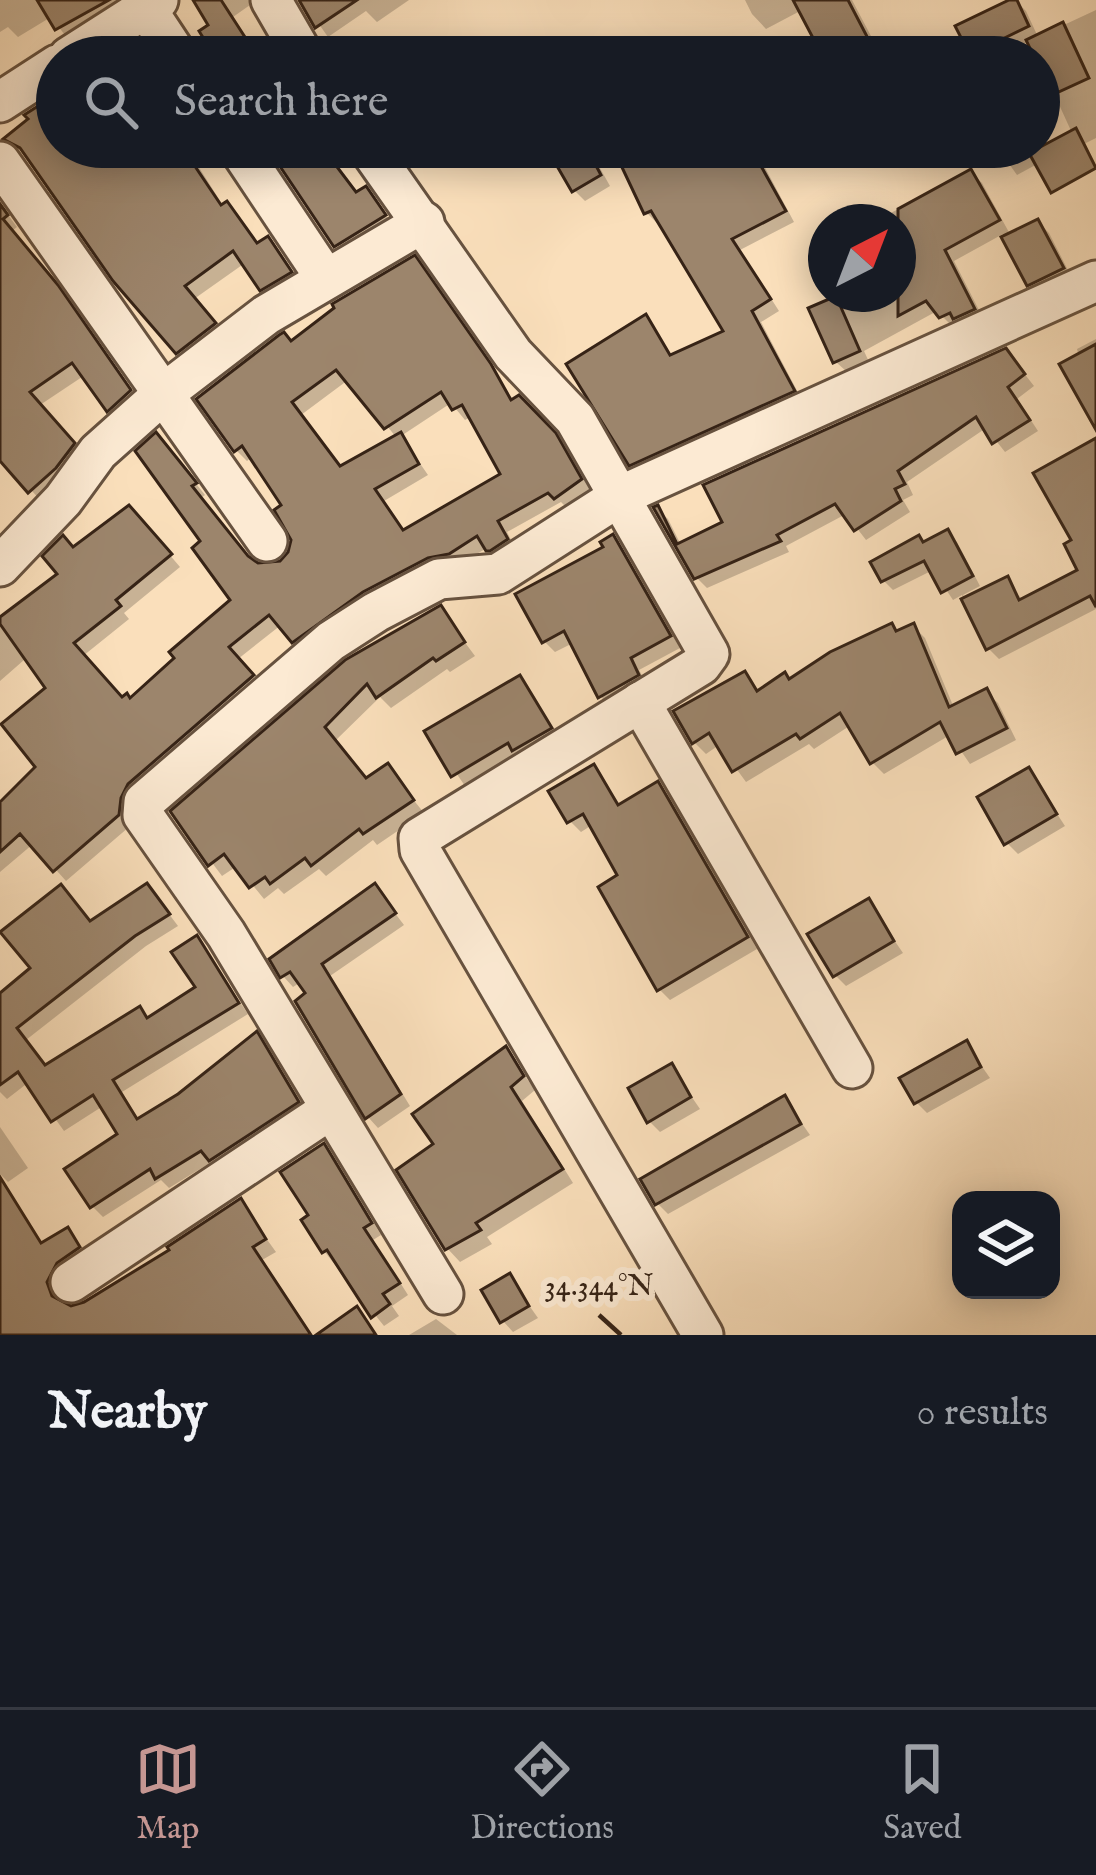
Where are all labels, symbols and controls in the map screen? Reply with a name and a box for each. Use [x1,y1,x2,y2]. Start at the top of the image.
search box [36,36,1060,168]
icon: search [78,69,144,135]
text: Search here [174,74,388,131]
north arrow [808,204,916,312]
map controls [952,1191,1060,1299]
button: layers [952,1191,1060,1299]
text: 34.344°N [544,1268,654,1306]
text: Nearby [48,1381,207,1446]
text: 0 results [916,1389,1048,1438]
tab: Map [135,1736,201,1850]
tab: Directions [470,1736,614,1850]
tab: Saved [883,1736,961,1850]

